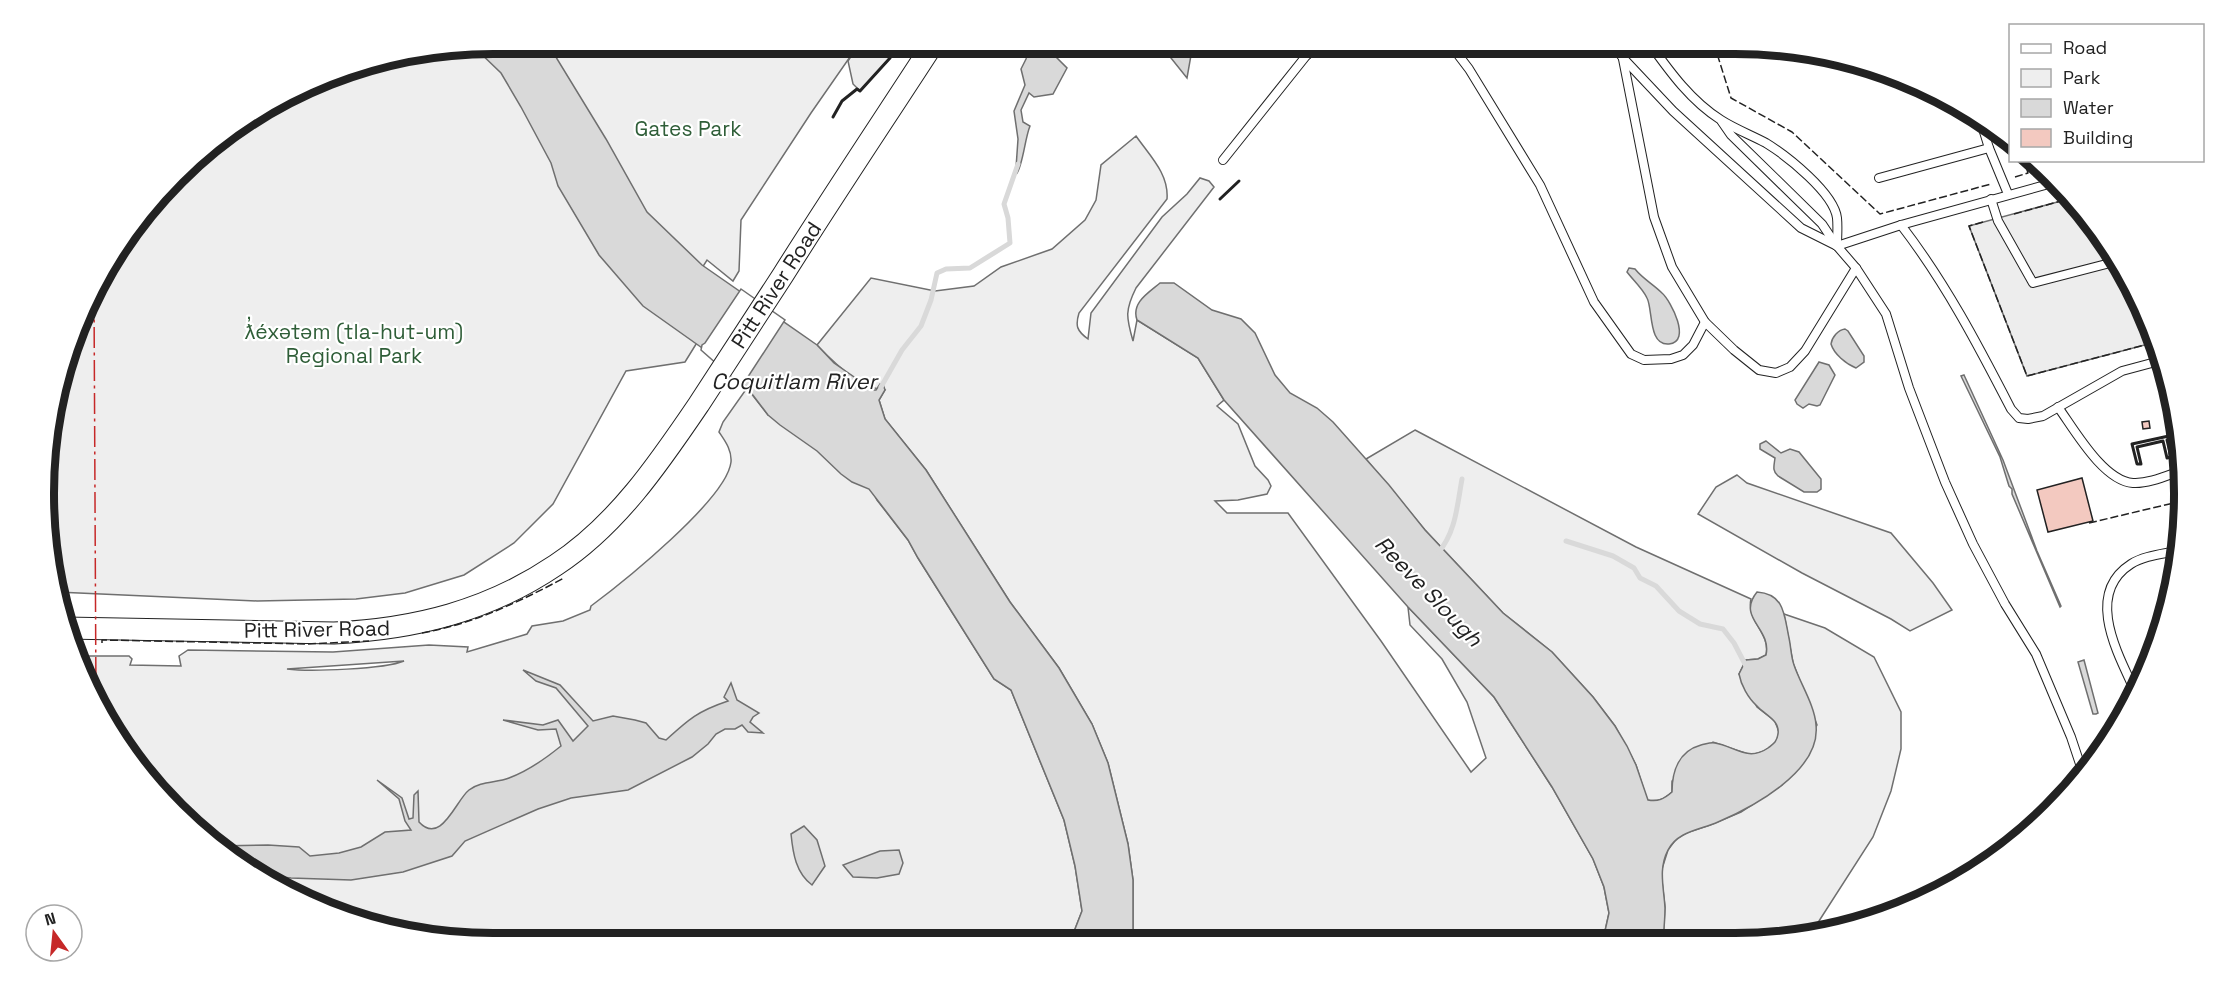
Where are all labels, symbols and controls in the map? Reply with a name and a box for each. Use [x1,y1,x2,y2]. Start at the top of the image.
legend [2009,24,2204,162]
text: Road [2063,36,2107,59]
text: Park [2063,66,2101,89]
text: Water [2063,96,2114,119]
park label: Gates Park [634,115,742,142]
text: Building [2063,126,2133,149]
street label: Pitt River Road [725,216,827,354]
park label: ƛ̓éxətəm (tla-hut-um) Regional Park [245,316,463,369]
water label: Coquitlam River [711,367,879,395]
water label: Reeve Slough [1369,530,1489,653]
street label: Pitt River Road [244,614,390,644]
north arrow [24,903,84,963]
text: N [42,907,58,931]

